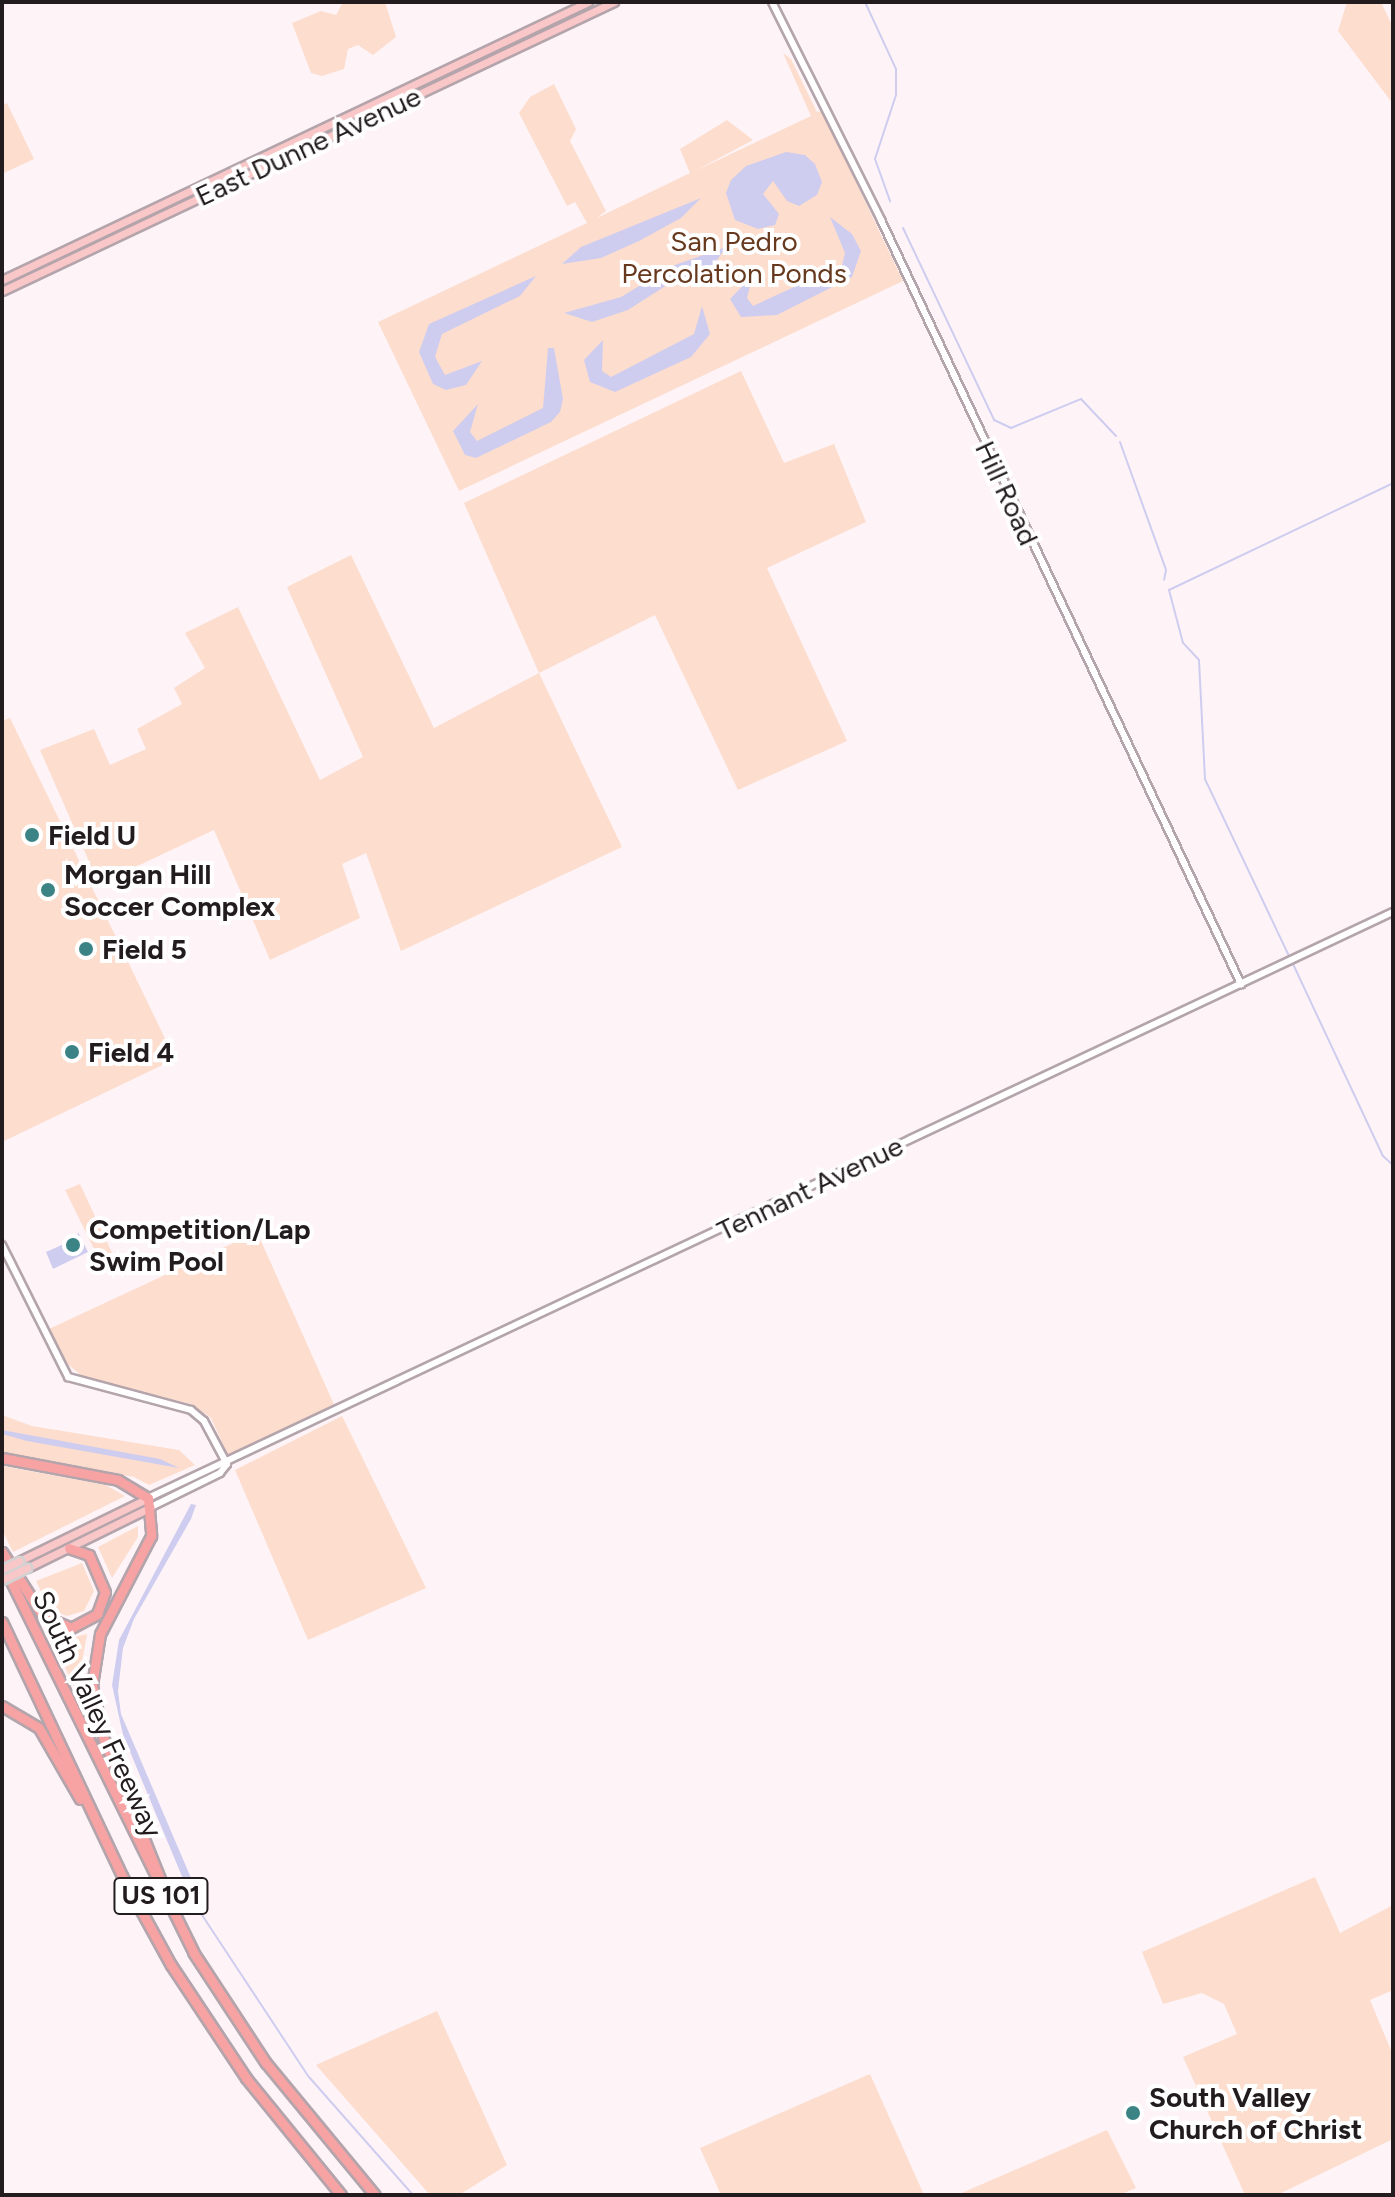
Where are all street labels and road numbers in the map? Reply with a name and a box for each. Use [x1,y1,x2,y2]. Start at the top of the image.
street label: East Dunne Avenue [190,79,426,213]
street label: Hill Road [968,436,1046,550]
street label: Tennant Avenue [712,1129,908,1247]
street label: South Valley Freeway [26,1585,170,1843]
road number: US 101 [113,1874,209,1918]

